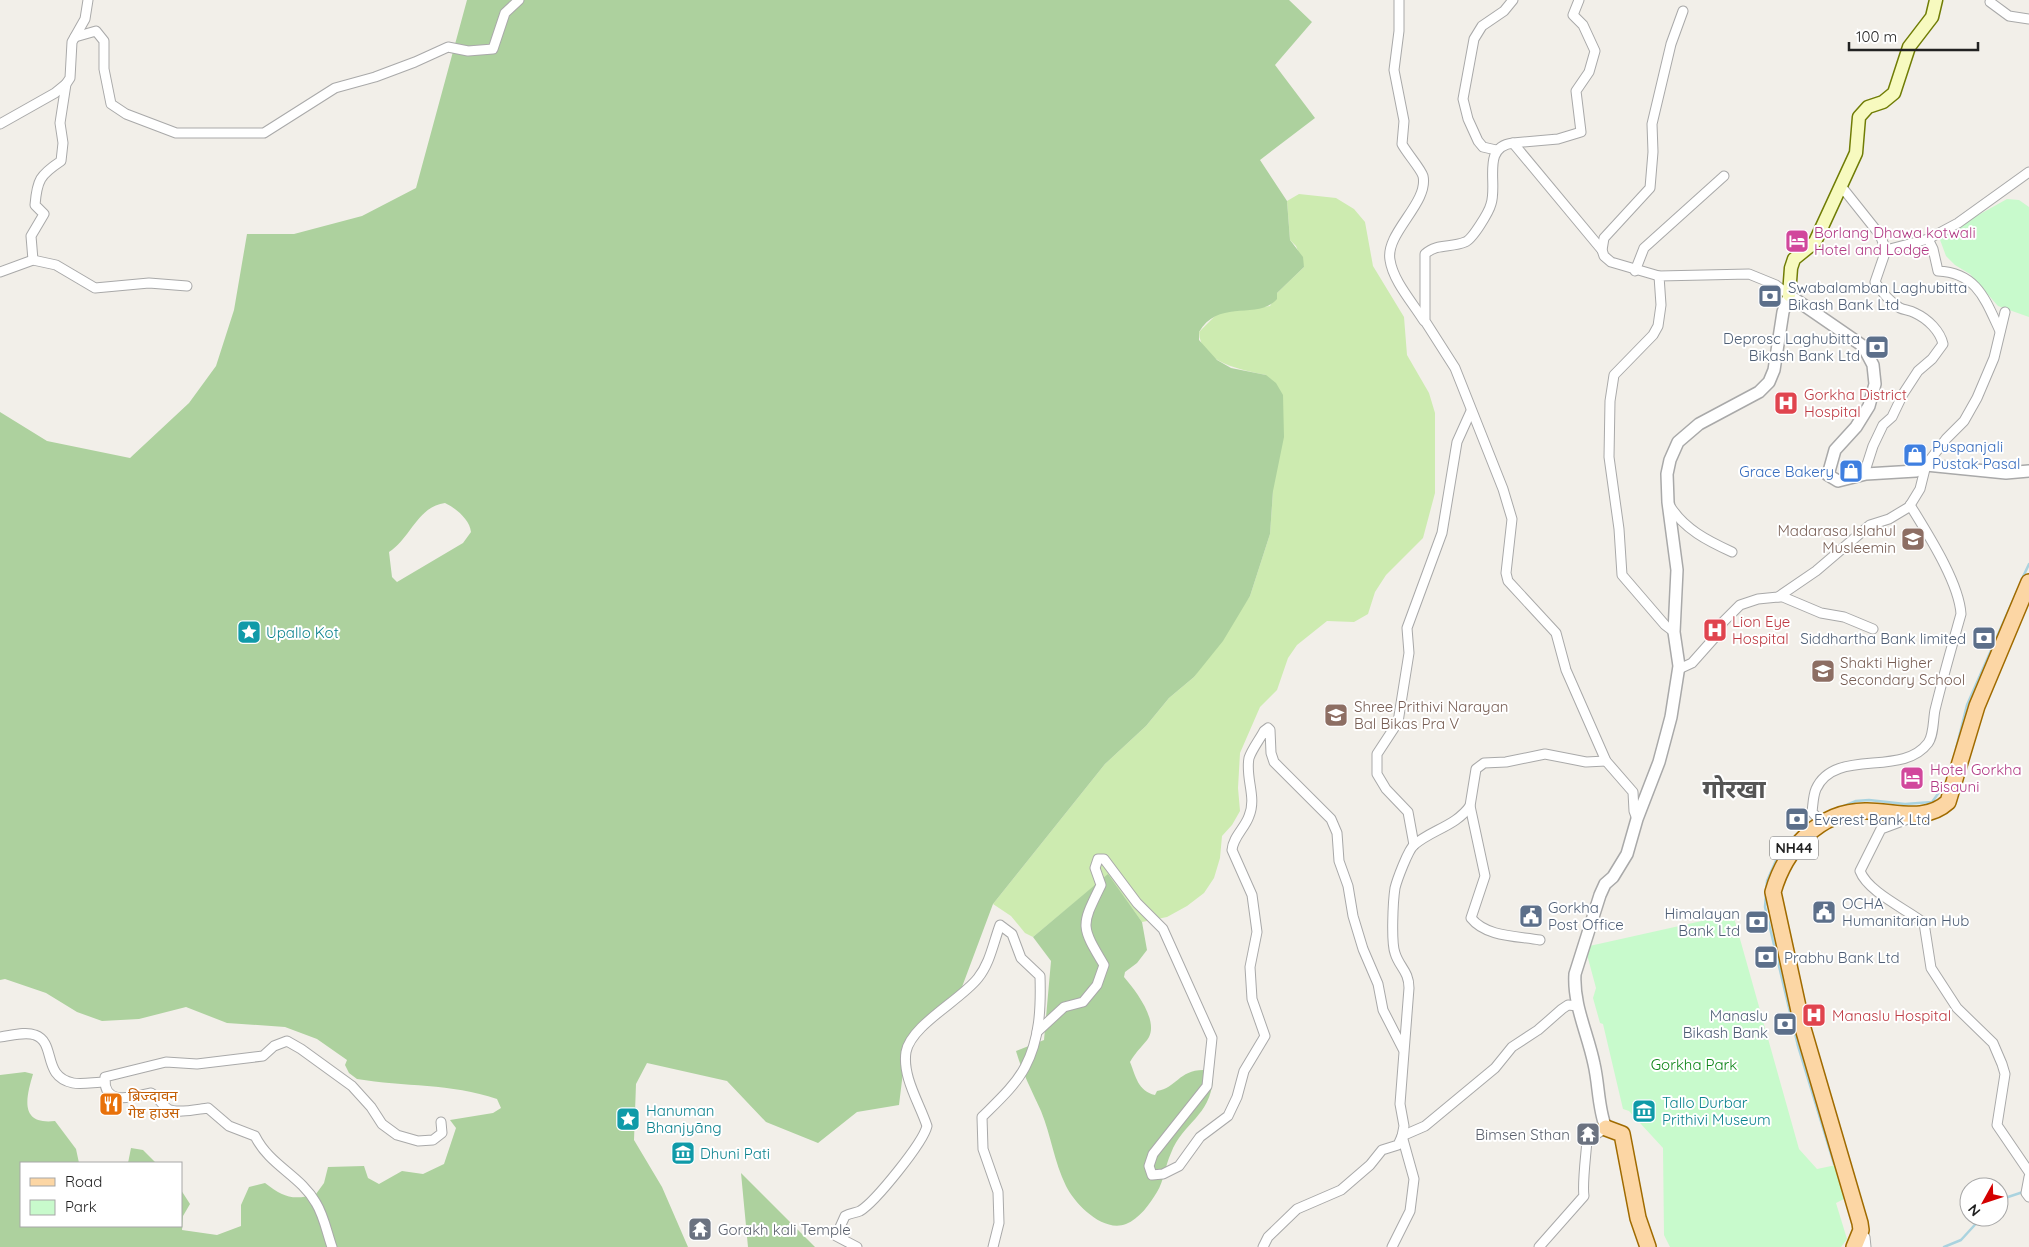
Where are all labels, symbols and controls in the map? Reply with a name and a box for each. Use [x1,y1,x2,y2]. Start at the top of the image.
scale bar [1849,20,1978,52]
text: 100 m [1856,27,1897,46]
place label: Borlang Dhawa kotwali Hotel and Lodge [1814,223,1976,259]
hotel icon: Borlang Dhawa kotwali Hotel and Lodge [1784,228,1810,254]
place label: Swabalamban Laghubitta Bikash Bank Ltd [1788,278,1967,314]
bank icon: Swabalamban Laghubitta Bikash Bank Ltd [1757,283,1783,309]
place label: Deprosc Laghubitta Bikash Bank Ltd [1723,329,1860,365]
bank icon: Deprosc Laghubitta Bikash Bank Ltd [1864,334,1890,360]
place label: Gorkha District Hospital [1804,385,1907,421]
hospital icon: Gorkha District Hospital [1773,390,1799,416]
place label: Puspanjali Pustak Pasal [1932,437,2020,473]
shop icon: Puspanjali Pustak Pasal [1902,442,1928,468]
shop icon: Grace Bakery [1838,458,1864,484]
place label: Grace Bakery [1739,462,1834,481]
place label: Madarasa Islahul Musleemin [1777,521,1896,557]
school or university icon: Madarasa Islahul Musleemin [1900,526,1926,552]
place label: Lion Eye Hospital [1732,612,1790,648]
hospital icon: Lion Eye Hospital [1702,617,1728,643]
place icon: Upallo Kot [236,619,262,645]
place label: Upallo Kot [266,623,339,642]
bank icon: Siddhartha Bank limited [1971,625,1997,651]
place label: Siddhartha Bank limited [1800,629,1966,648]
place label: Shakti Higher Secondary School [1840,653,1965,689]
school or university icon: Shakti Higher Secondary School [1810,658,1836,684]
place label: Shree Prithivi Narayan Bal Bikas Pra V [1354,697,1508,733]
school or university icon: Shree Prithivi Narayan Bal Bikas Pra V [1323,702,1349,728]
place label: Hotel Gorkha Bisauni [1930,760,2022,796]
hotel icon: Hotel Gorkha Bisauni [1899,765,1925,791]
district label: गोरखा [1702,773,1766,804]
bank icon: Everest Bank Ltd [1784,806,1810,832]
place label: Everest Bank Ltd [1814,810,1930,829]
road number: NH44 [1770,836,1818,860]
place label: OCHA Humanitarian Hub [1842,894,1969,930]
place label: Gorkha Post Office [1548,898,1624,934]
public building icon: OCHA Humanitarian Hub [1811,899,1837,925]
public building icon: Gorkha Post Office [1518,903,1544,929]
place label: Himalayan Bank Ltd [1664,904,1740,940]
bank icon: Himalayan Bank Ltd [1744,909,1770,935]
bank icon: Prabhu Bank Ltd [1753,944,1779,970]
place label: Prabhu Bank Ltd [1784,948,1900,967]
hospital icon: Manaslu Hospital [1801,1002,1827,1028]
place label: Manaslu Bikash Bank [1683,1006,1768,1042]
place label: Manaslu Hospital [1832,1006,1951,1025]
bank icon: Manaslu Bikash Bank [1772,1011,1798,1037]
park label: Gorkha Park [1651,1055,1737,1074]
place label: ब्रिज्दावन गेष्ट हाउस [128,1086,180,1122]
restaurant icon: ब्रिज्दावन गेष्ट हाउस [98,1091,124,1117]
place label: Tallo Durbar Prithivi Museum [1662,1093,1771,1129]
museum icon: Tallo Durbar Prithivi Museum [1631,1098,1657,1124]
place label: Hanuman Bhanjyāng [646,1101,722,1137]
place icon: Hanuman Bhanjyāng [615,1106,641,1132]
temple icon: Bimsen Sthan [1575,1121,1601,1147]
place label: Bimsen Sthan [1475,1125,1570,1144]
museum icon: Dhuni Pati [670,1140,696,1166]
place label: Dhuni Pati [700,1144,770,1163]
legend [20,1162,182,1227]
text: Road [65,1172,102,1191]
north arrow [1959,1177,2009,1227]
text: Park [65,1197,97,1216]
text: N [1964,1201,1984,1220]
temple icon: Gorakh kali Temple [687,1216,713,1242]
place label: Gorakh kali Temple [718,1220,851,1239]

